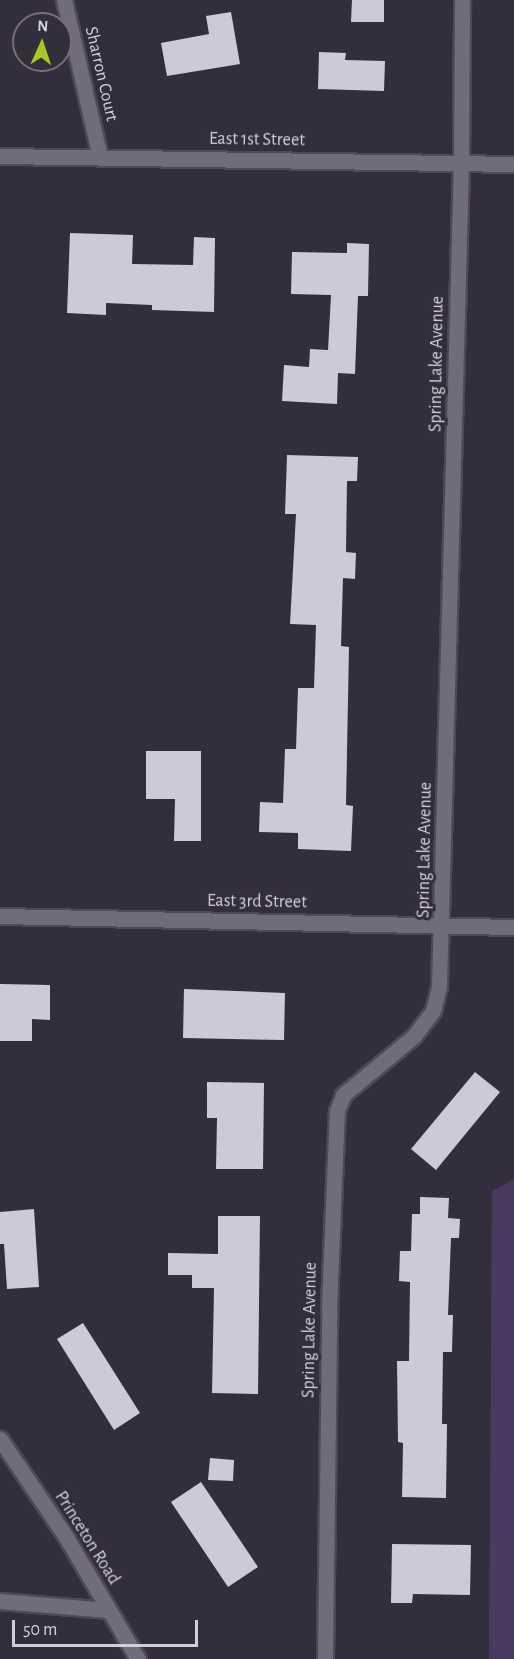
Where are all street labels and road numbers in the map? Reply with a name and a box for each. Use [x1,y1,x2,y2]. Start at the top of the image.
street label: Sharron Court [80,24,122,124]
street label: East 1st Street [209,128,305,152]
street label: Spring Lake Avenue [425,296,449,432]
street label: Spring Lake Avenue [413,782,437,918]
street label: East 3rd Street [207,890,307,914]
street label: Spring Lake Avenue [298,1262,322,1398]
street label: Princeton Road [50,1487,124,1589]

